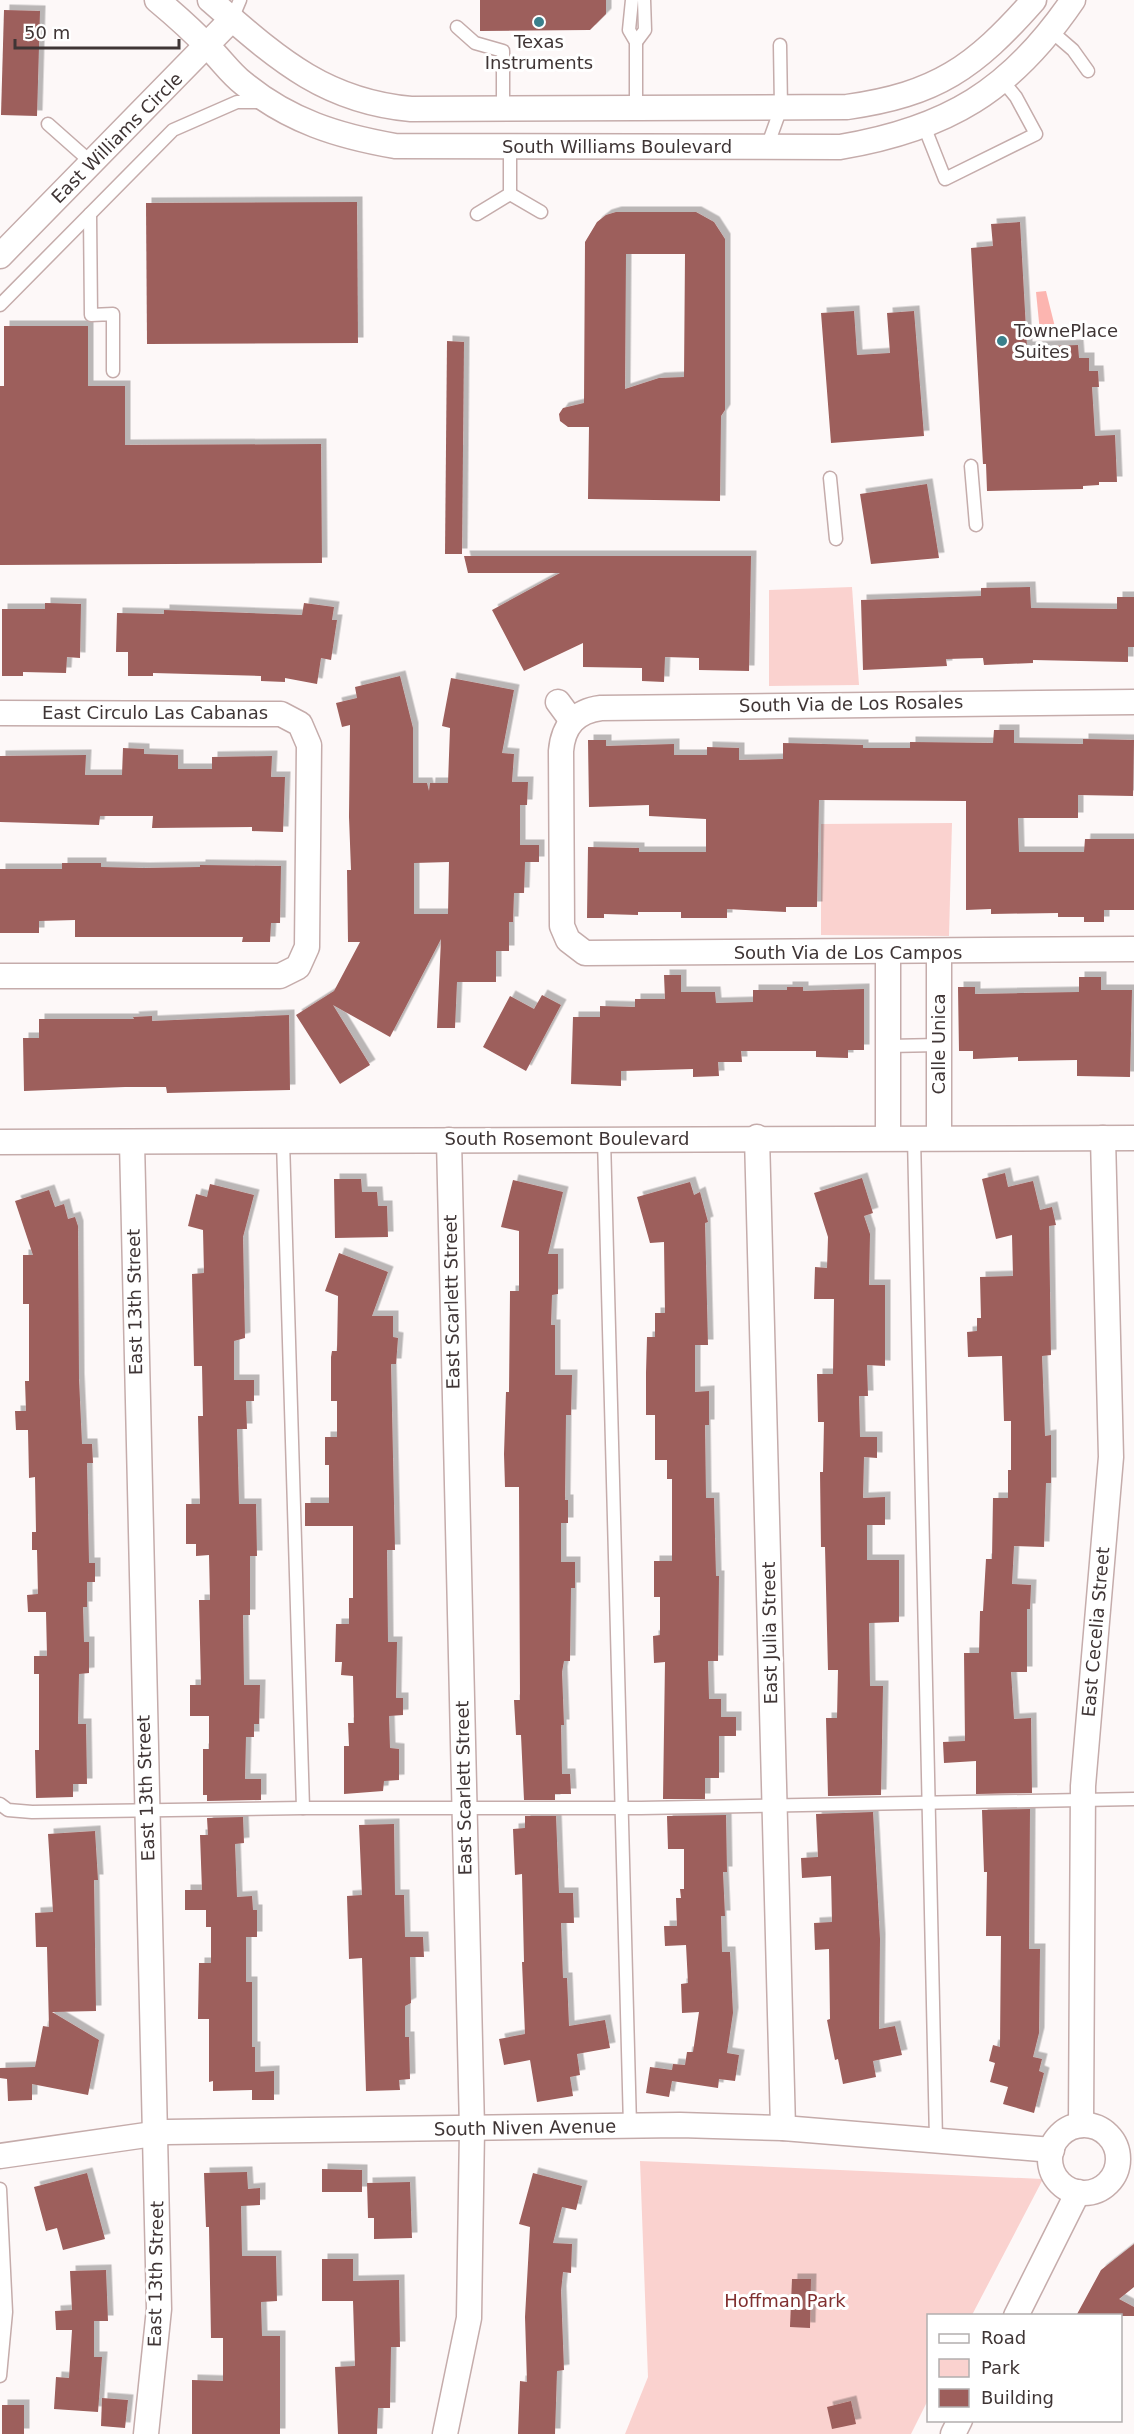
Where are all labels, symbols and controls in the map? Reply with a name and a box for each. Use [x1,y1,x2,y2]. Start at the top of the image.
scale bar [15,12,178,50]
marker: Texas Instruments [532,15,546,29]
text: 50 m [24,22,70,43]
place label: Texas Instruments [485,31,593,73]
street label: East Williams Circle [47,68,186,207]
street label: South Williams Boulevard [502,136,732,157]
place label: TownePlace Suites [1013,320,1118,362]
marker: TownePlace Suites [995,334,1009,348]
street label: South Via de Los Rosales [739,691,963,716]
street label: East Circulo Las Cabanas [42,702,268,723]
street label: South Via de Los Campos [734,942,962,963]
street label: Calle Unica [928,994,949,1094]
street label: South Rosemont Boulevard [445,1128,689,1149]
street label: East Scarlett Street [439,1214,464,1390]
street label: East 13th Street [123,1229,146,1375]
street label: East Cecelia Street [1078,1546,1113,1718]
street label: East Julia Street [758,1561,781,1705]
street label: East Scarlett Street [451,1700,476,1876]
street label: East 13th Street [132,1715,159,1862]
street label: South Niven Avenue [434,2115,616,2140]
street label: East 13th Street [144,2201,167,2347]
park label: Hoffman Park [724,2290,846,2311]
legend [927,2314,1122,2422]
text: Road [981,2327,1026,2348]
text: Park [981,2357,1020,2378]
text: Building [981,2387,1054,2408]

